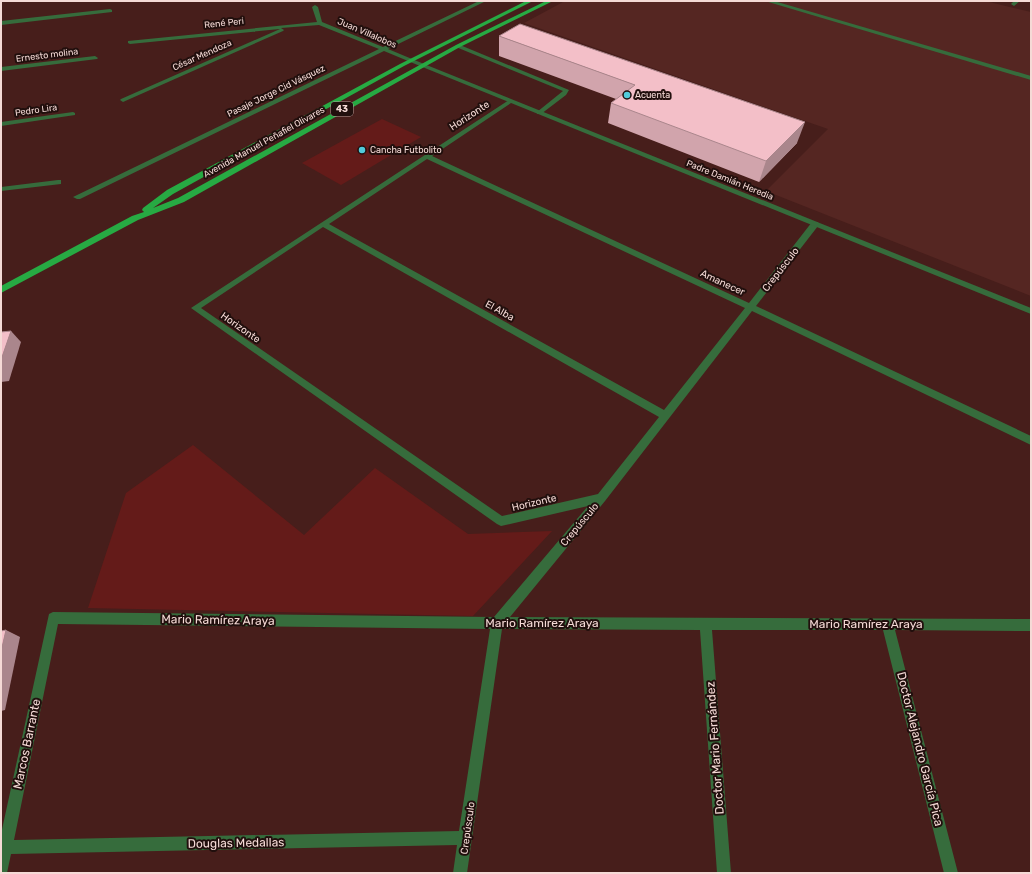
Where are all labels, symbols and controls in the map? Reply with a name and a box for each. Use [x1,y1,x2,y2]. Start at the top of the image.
street label: René Peri [204,16,244,30]
street label: Juan Villalobos [336,16,398,50]
street label: César Mendoza [171,37,233,73]
street label: Ernesto molina [15,46,79,64]
street label: Pasaje Jorge Cid Vásquez [226,63,327,119]
marker: Acuenta [622,90,632,100]
place label: Acuenta [635,90,670,100]
street label: Horizonte [447,98,492,133]
street label: Pedro Lira [14,102,58,118]
road number: 43 [331,102,353,116]
street label: Avenida Manuel Peñafiel Olivares [202,104,327,180]
marker: Cancha Futbolito [357,145,367,155]
place label: Cancha Futbolito [370,145,442,155]
street label: Padre Damián Heredia [685,158,775,202]
street label: Crepúsculo [760,245,802,294]
street label: Amanecer [698,267,747,299]
street label: El Alba [483,298,516,324]
street label: Horizonte [218,310,263,346]
street label: Horizonte [511,492,558,514]
street label: Crepúsculo [558,500,601,549]
street label: Mario Ramírez Araya [161,612,275,628]
street label: Mario Ramírez Araya [485,616,599,630]
street label: Mario Ramírez Araya [809,617,923,631]
street label: Doctor Alejandro García Pica [894,670,946,828]
street label: Doctor Mario Fernández [703,681,727,815]
street label: Marcos Barrante [11,697,43,790]
street label: Crepúsculo [458,801,478,855]
street label: Douglas Medallas [188,835,284,851]

